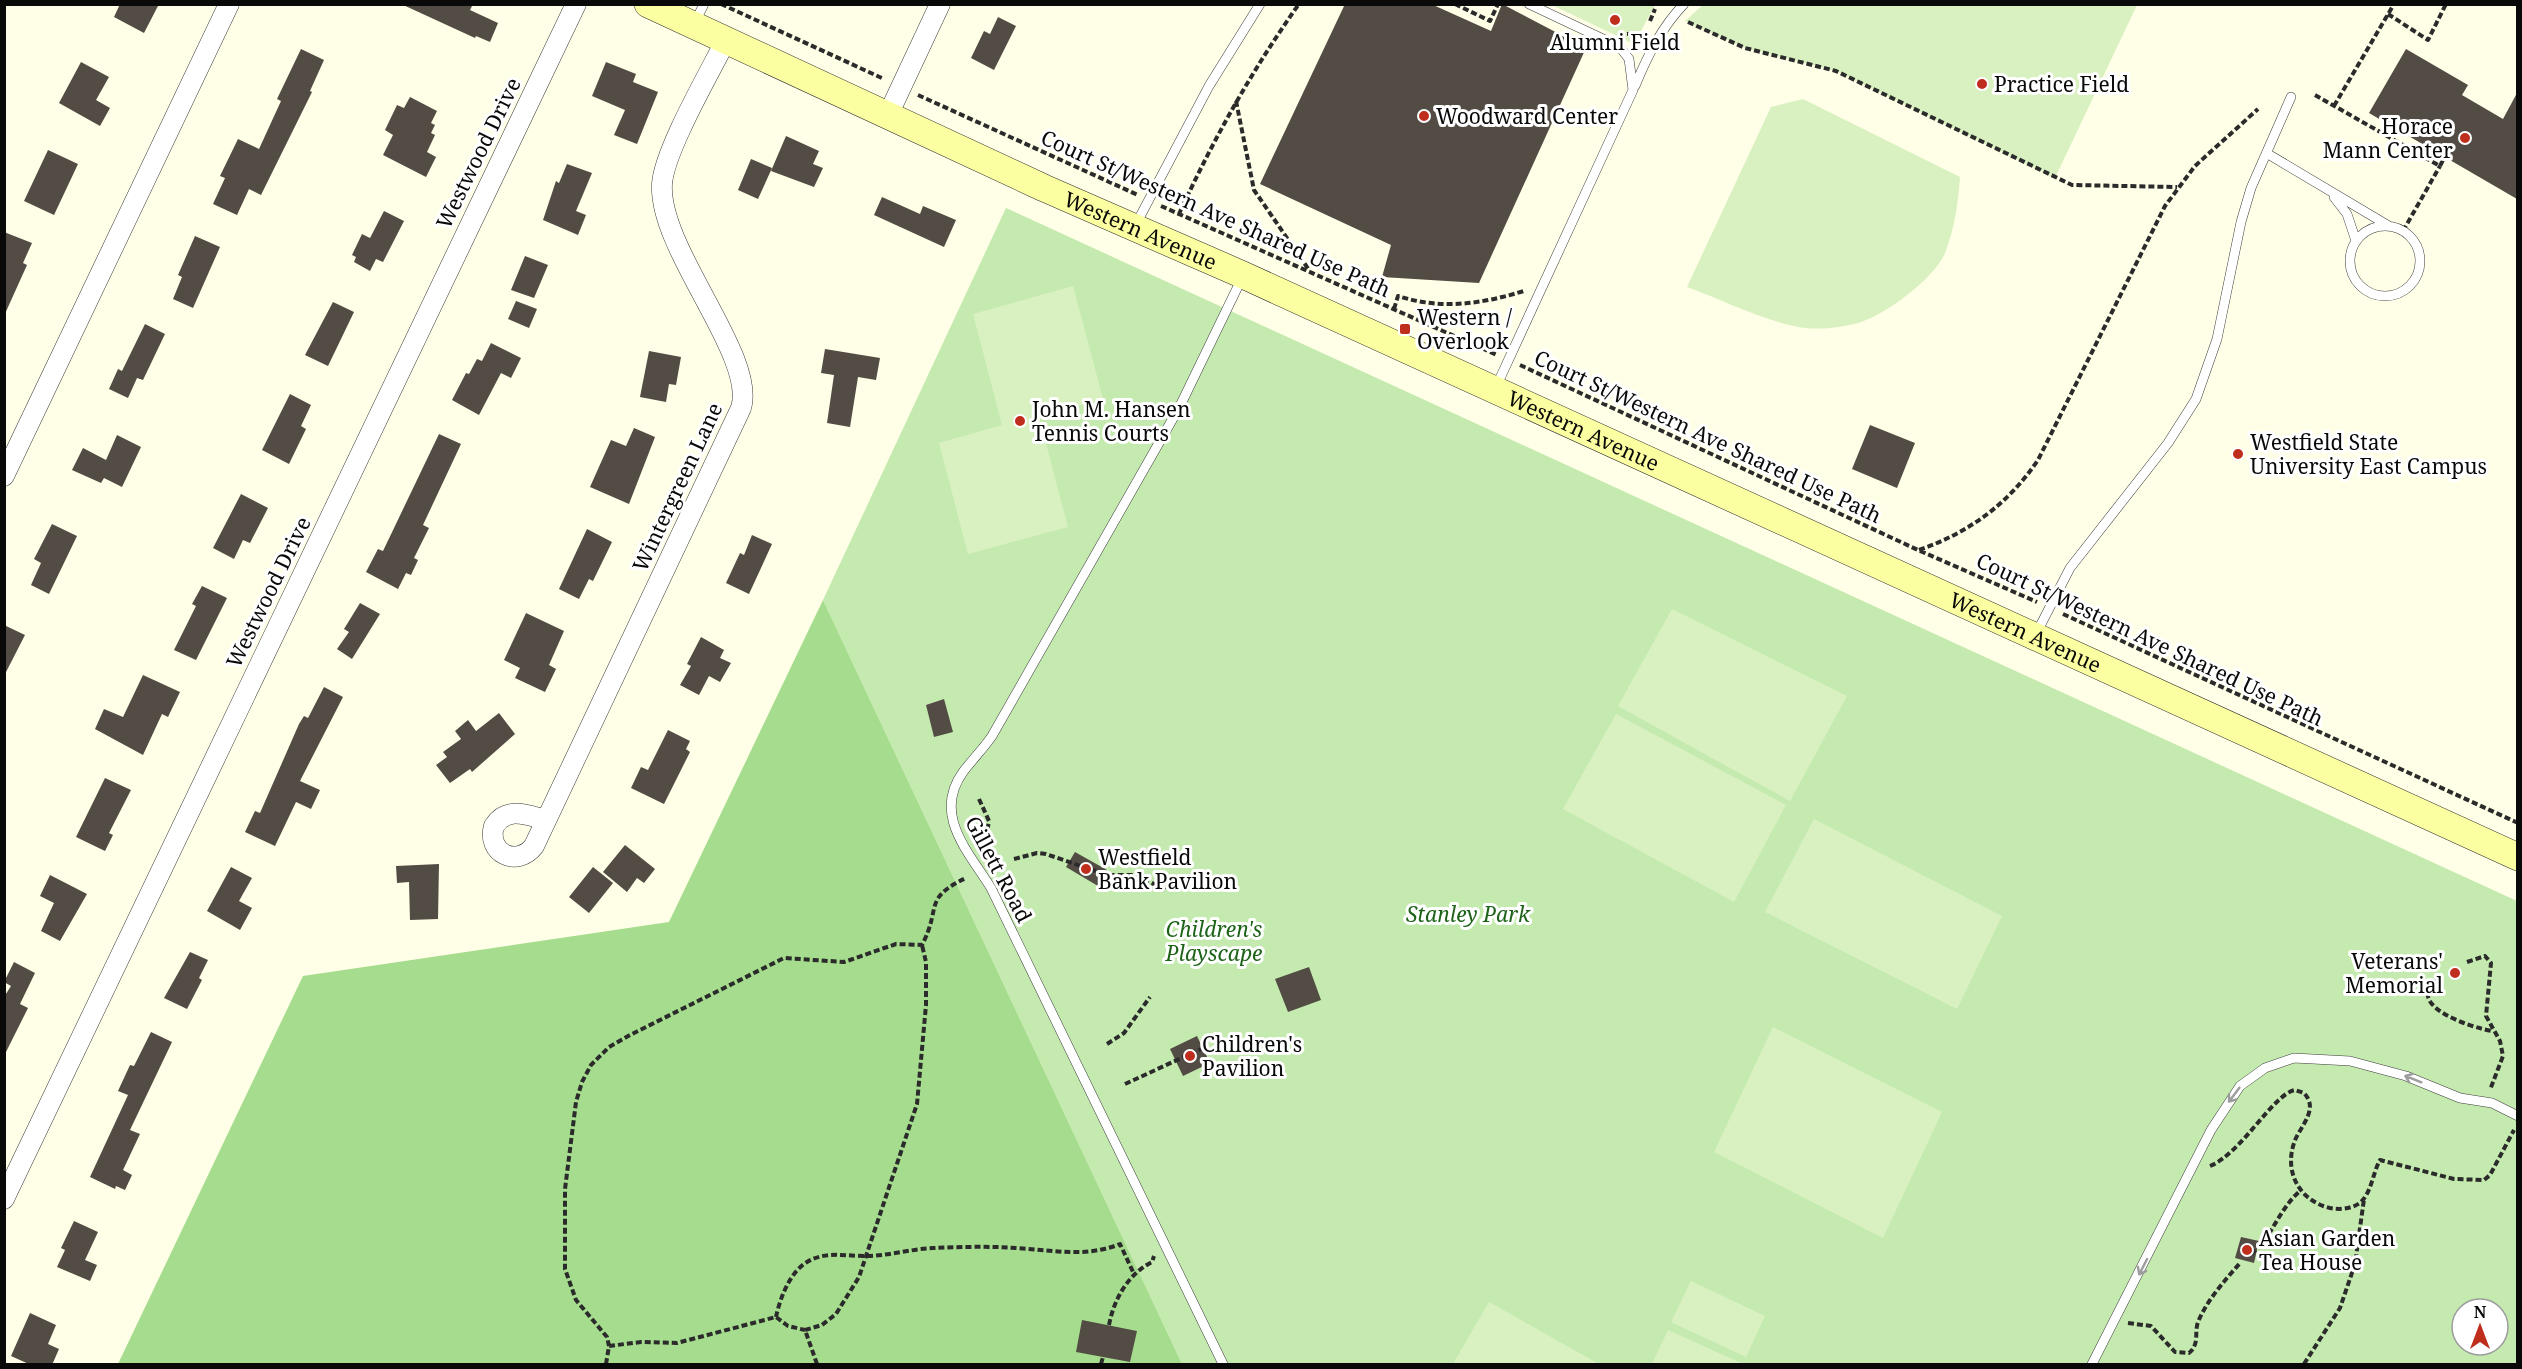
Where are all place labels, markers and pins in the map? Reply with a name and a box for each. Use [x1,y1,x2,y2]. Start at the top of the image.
marker: Alumni Field [1608,13,1622,27]
place label: Alumni Field [1550,28,1680,56]
place label: Practice Field [1994,70,2129,98]
marker: Practice Field [1975,77,1989,91]
place label: Woodward Center [1436,102,1618,130]
marker: Woodward Center [1417,109,1431,123]
place label: Horace Mann Center [2323,112,2453,164]
marker: Horace Mann Center [2458,131,2472,145]
place label: Western / Overlook [1417,303,1513,355]
marker: Western / Overlook [1398,322,1412,336]
place label: John M. Hansen Tennis Courts [1031,395,1191,447]
marker: John M. Hansen Tennis Courts [1013,414,1027,428]
place label: Westfield State University East Campus [2250,428,2487,480]
marker: Westfield State University East Campus [2231,447,2245,461]
place label: Westfield Bank Pavilion [1098,843,1237,895]
marker: Westfield Bank Pavilion [1079,862,1093,876]
place label: Veterans' Memorial [2345,947,2443,999]
marker: Veterans' Memorial [2448,966,2462,980]
place label: Children's Pavilion [1202,1030,1302,1082]
marker: Children's Pavilion [1183,1049,1197,1063]
place label: Asian Garden Tea House [2259,1224,2395,1276]
marker: Asian Garden Tea House [2240,1243,2254,1257]

